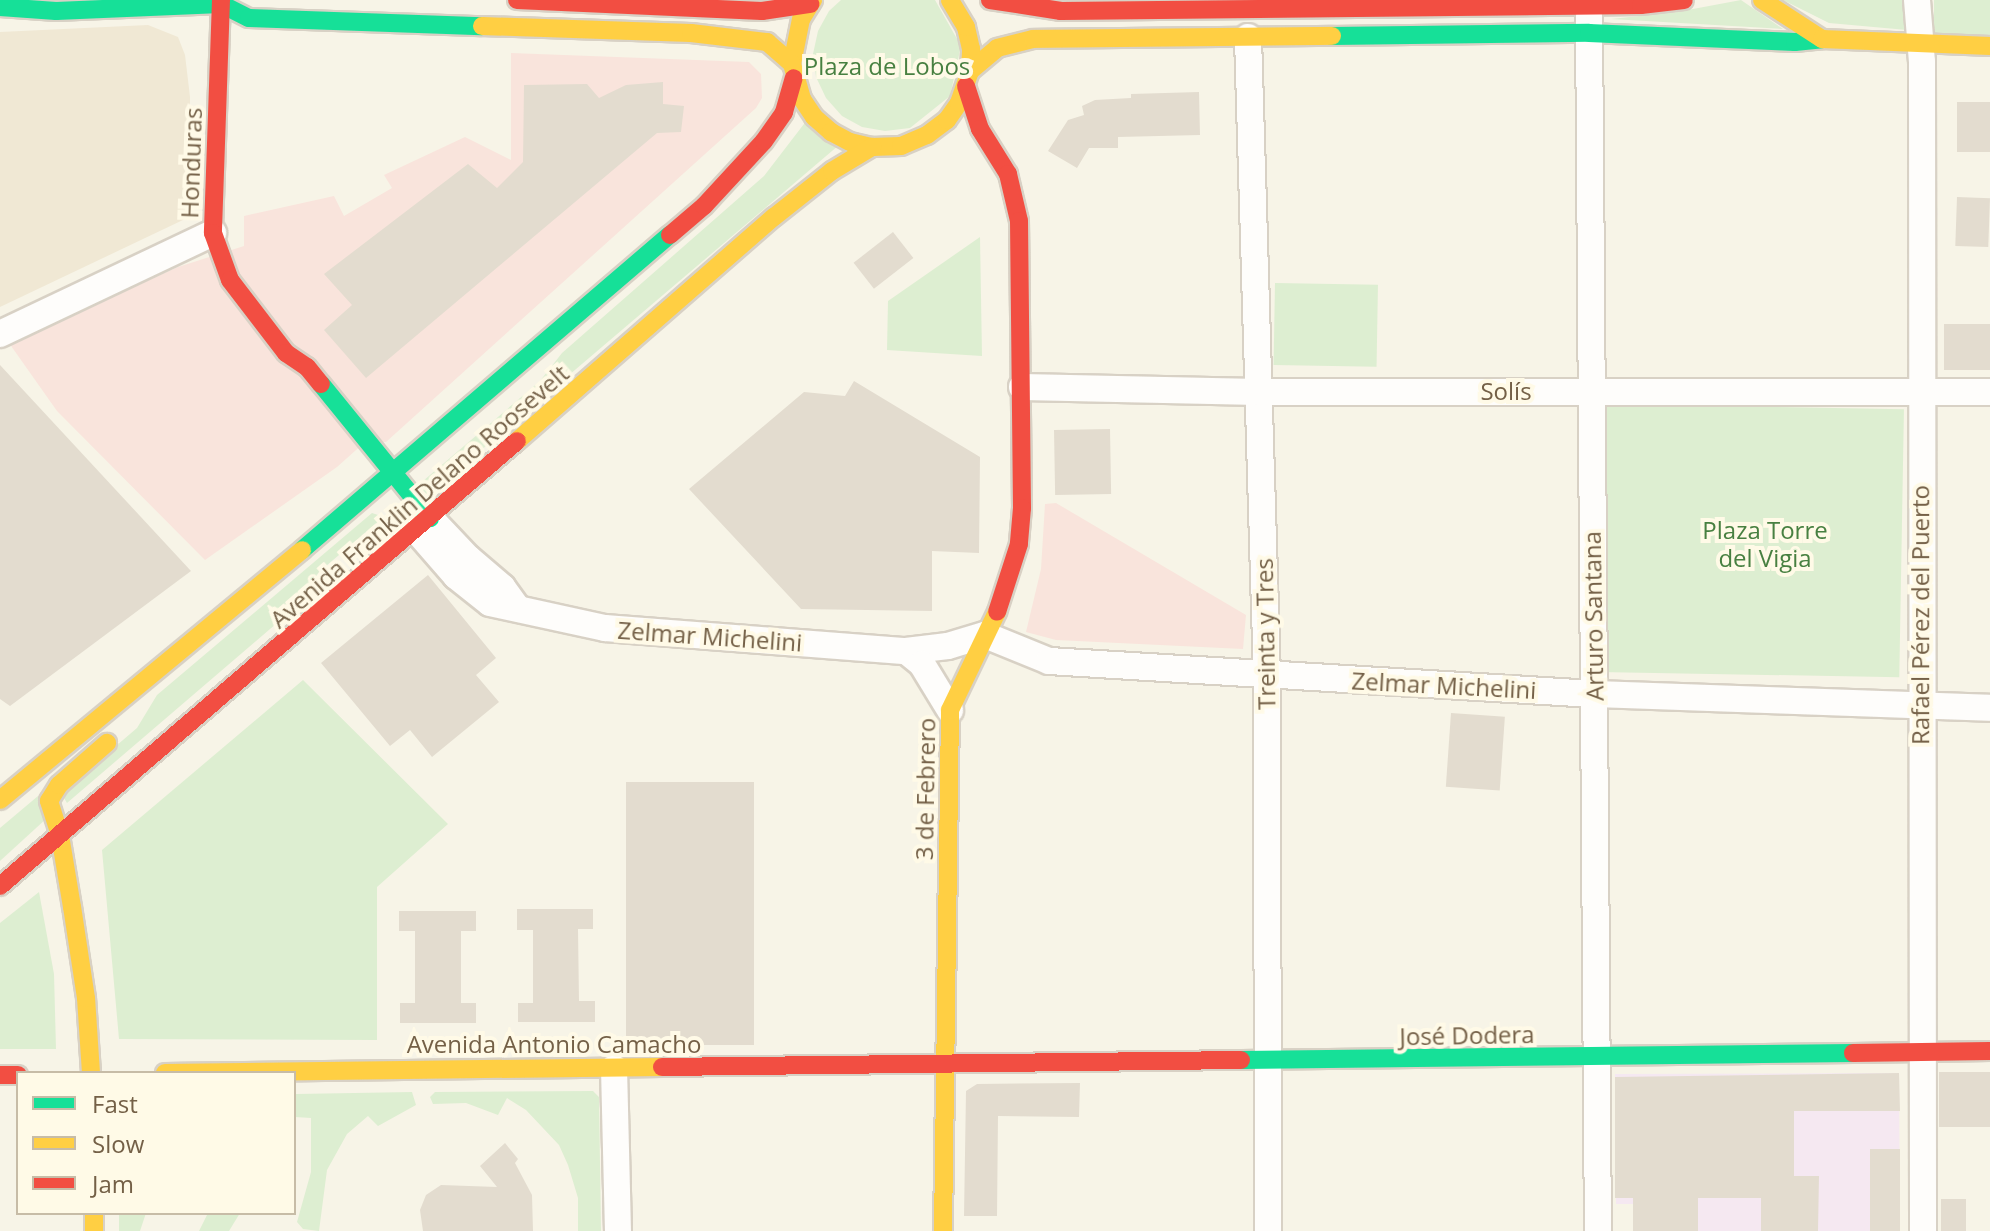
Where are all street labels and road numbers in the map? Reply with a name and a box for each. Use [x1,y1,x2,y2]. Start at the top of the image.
street label: Honduras [175,107,207,219]
street label: Avenida Franklin Delano Roosevelt [264,359,574,633]
street label: Solís [1480,377,1532,405]
street label: Rafael Pérez del Puerto [1906,485,1934,745]
street label: Arturo Santana [1577,531,1609,701]
street label: Treinta y Tres [1249,558,1281,710]
street label: Zelmar Michelini [617,615,803,657]
street label: Zelmar Michelini [1351,666,1537,704]
street label: 3 de Febrero [909,718,941,860]
street label: José Dodera [1399,1019,1535,1051]
street label: Avenida Antonio Camacho [407,1030,701,1058]

